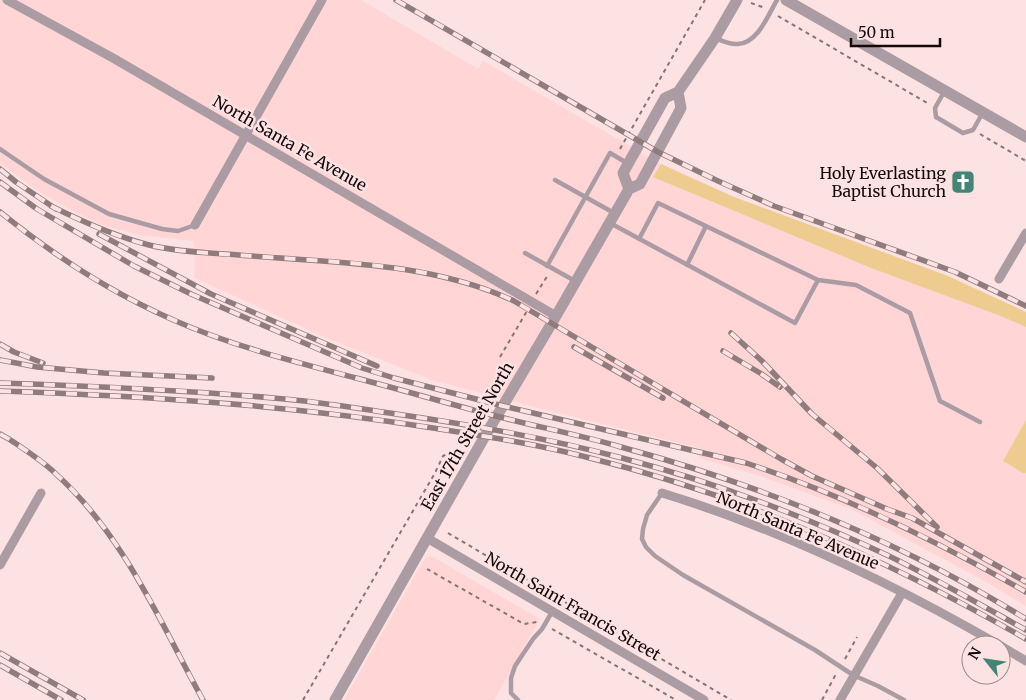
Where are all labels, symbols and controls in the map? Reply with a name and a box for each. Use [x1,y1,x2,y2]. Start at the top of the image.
scale bar [851,15,940,47]
text: 50 m [858,23,895,42]
street label: North Santa Fe Avenue [210,91,370,195]
place label: Holy Everlasting Baptist Church [820,163,946,201]
church icon: Holy Everlasting Baptist Church [950,169,976,195]
street label: East 17th Street North [416,358,518,514]
street label: North Santa Fe Avenue [714,487,882,573]
street label: North Saint Francis Street [482,547,665,665]
north arrow [961,635,1011,685]
text: N [964,644,985,663]

